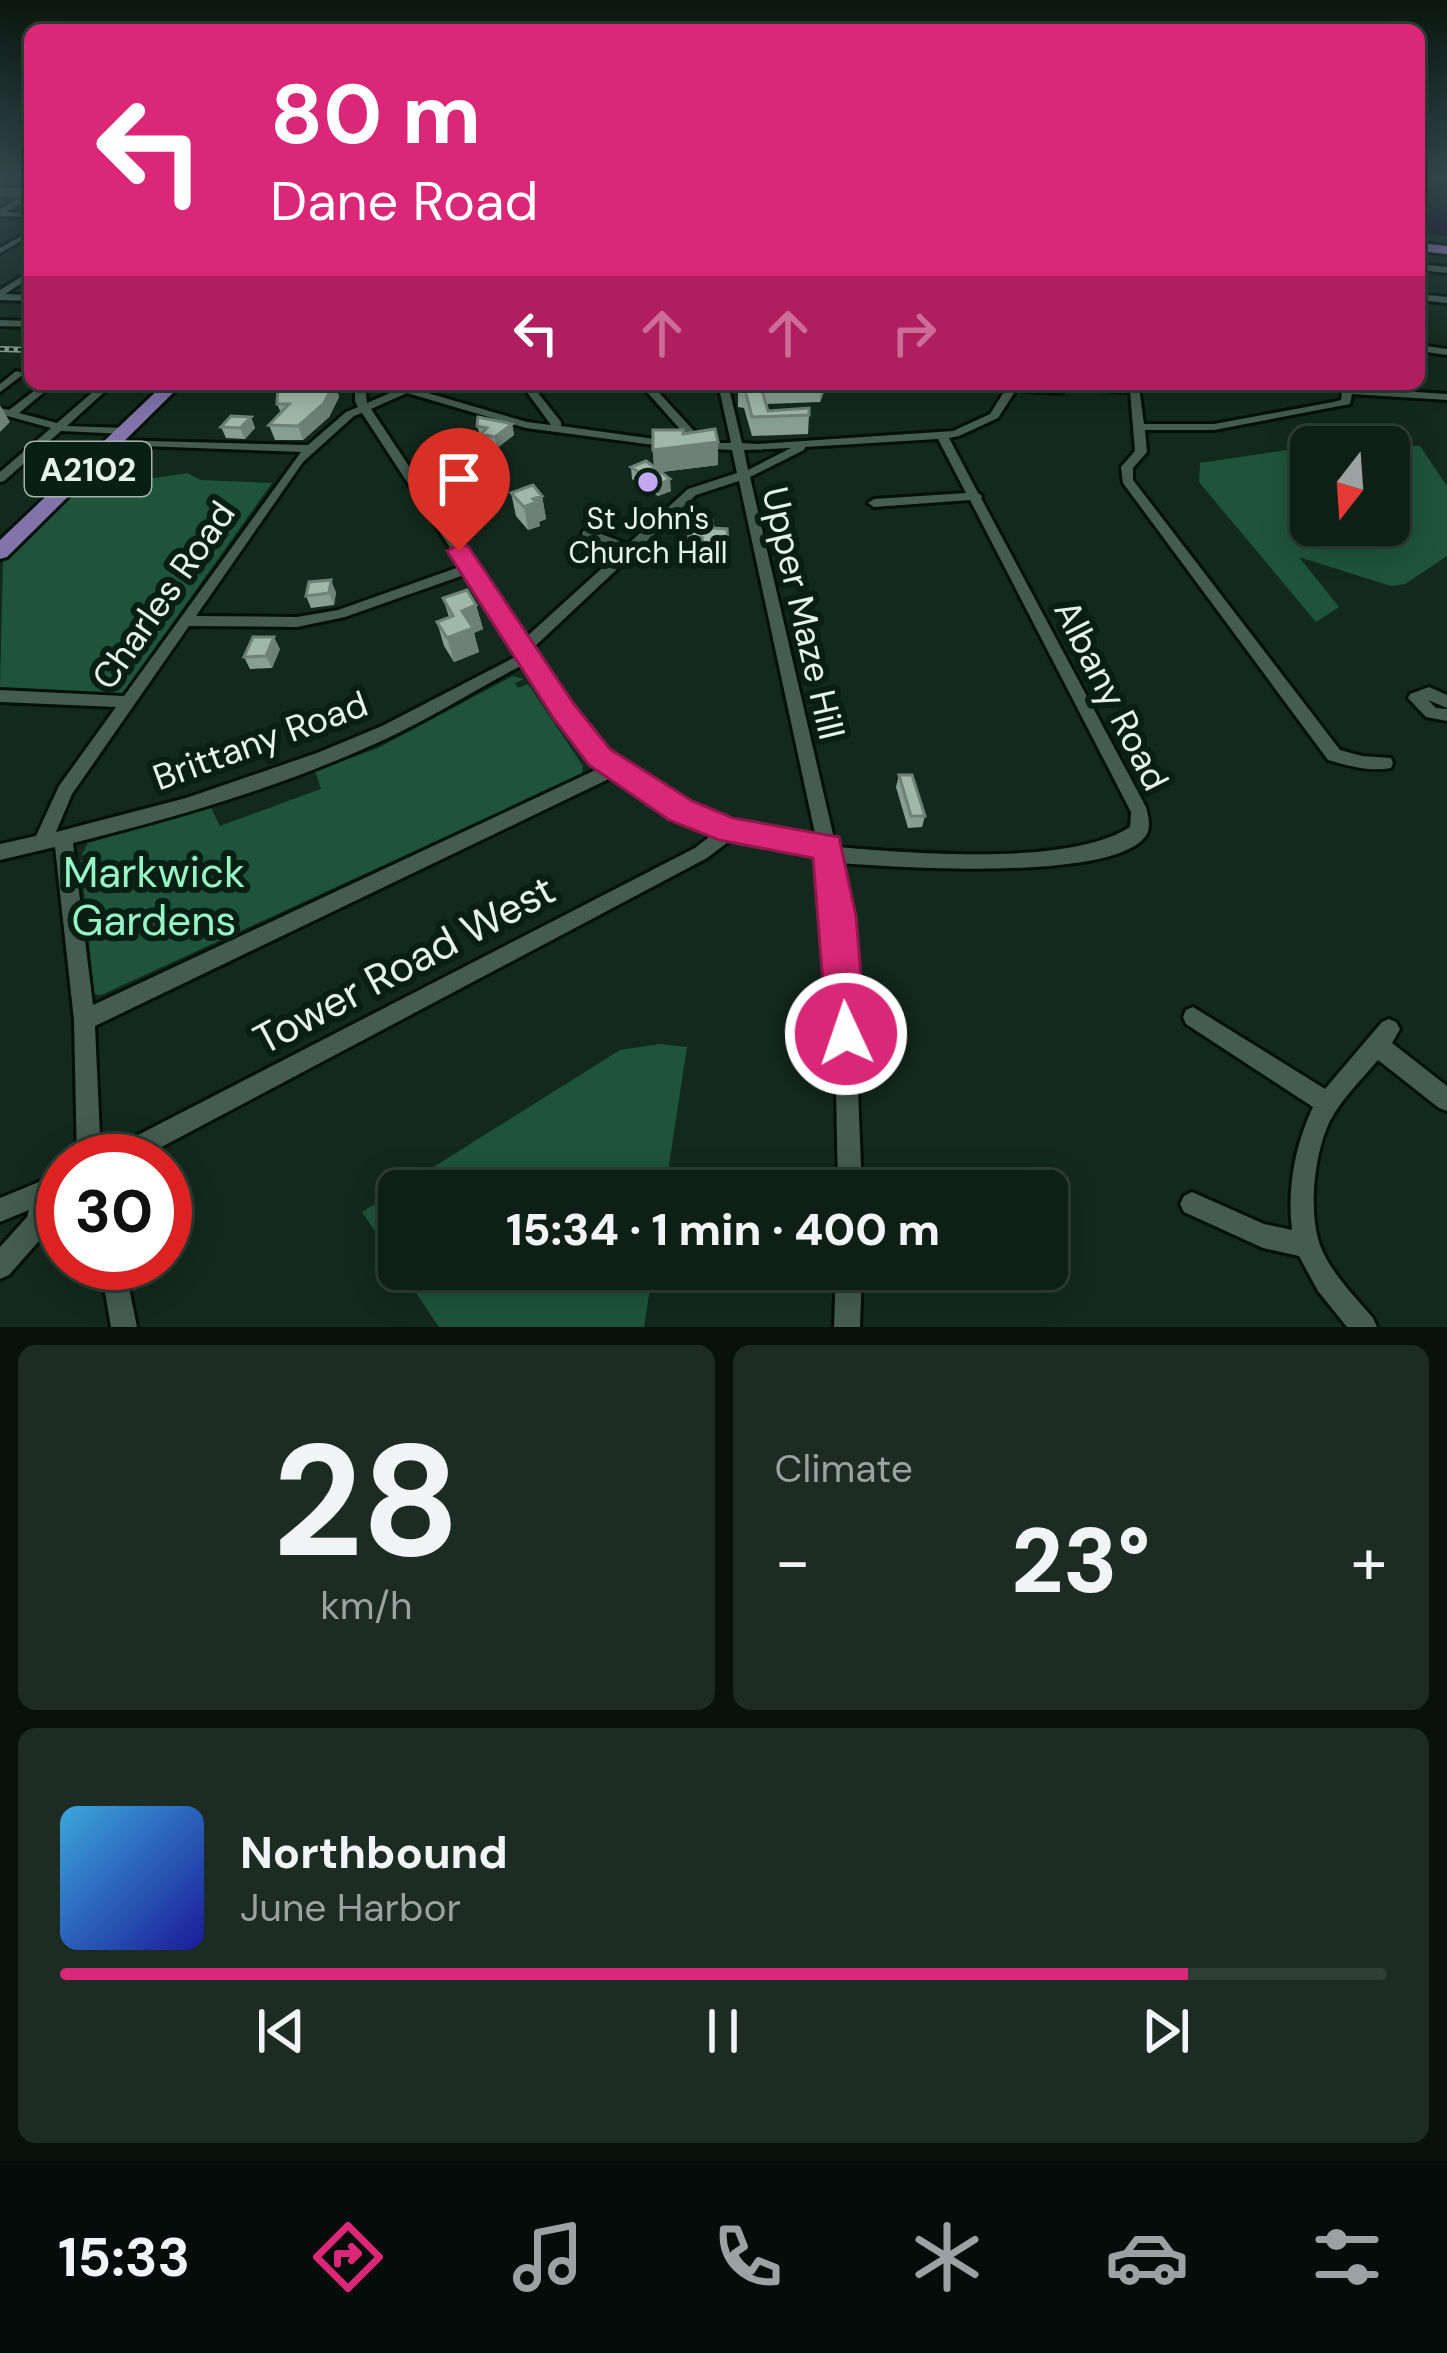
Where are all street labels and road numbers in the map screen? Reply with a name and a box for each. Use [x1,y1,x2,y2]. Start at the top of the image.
road number: A2102 [25,442,151,496]
street label: Upper Maze Hill [752,482,855,744]
street label: Charles Road [81,492,246,699]
street label: Albany Road [1043,592,1180,798]
street label: Brittany Road [146,680,374,801]
street label: Tower Road West [244,862,564,1067]

